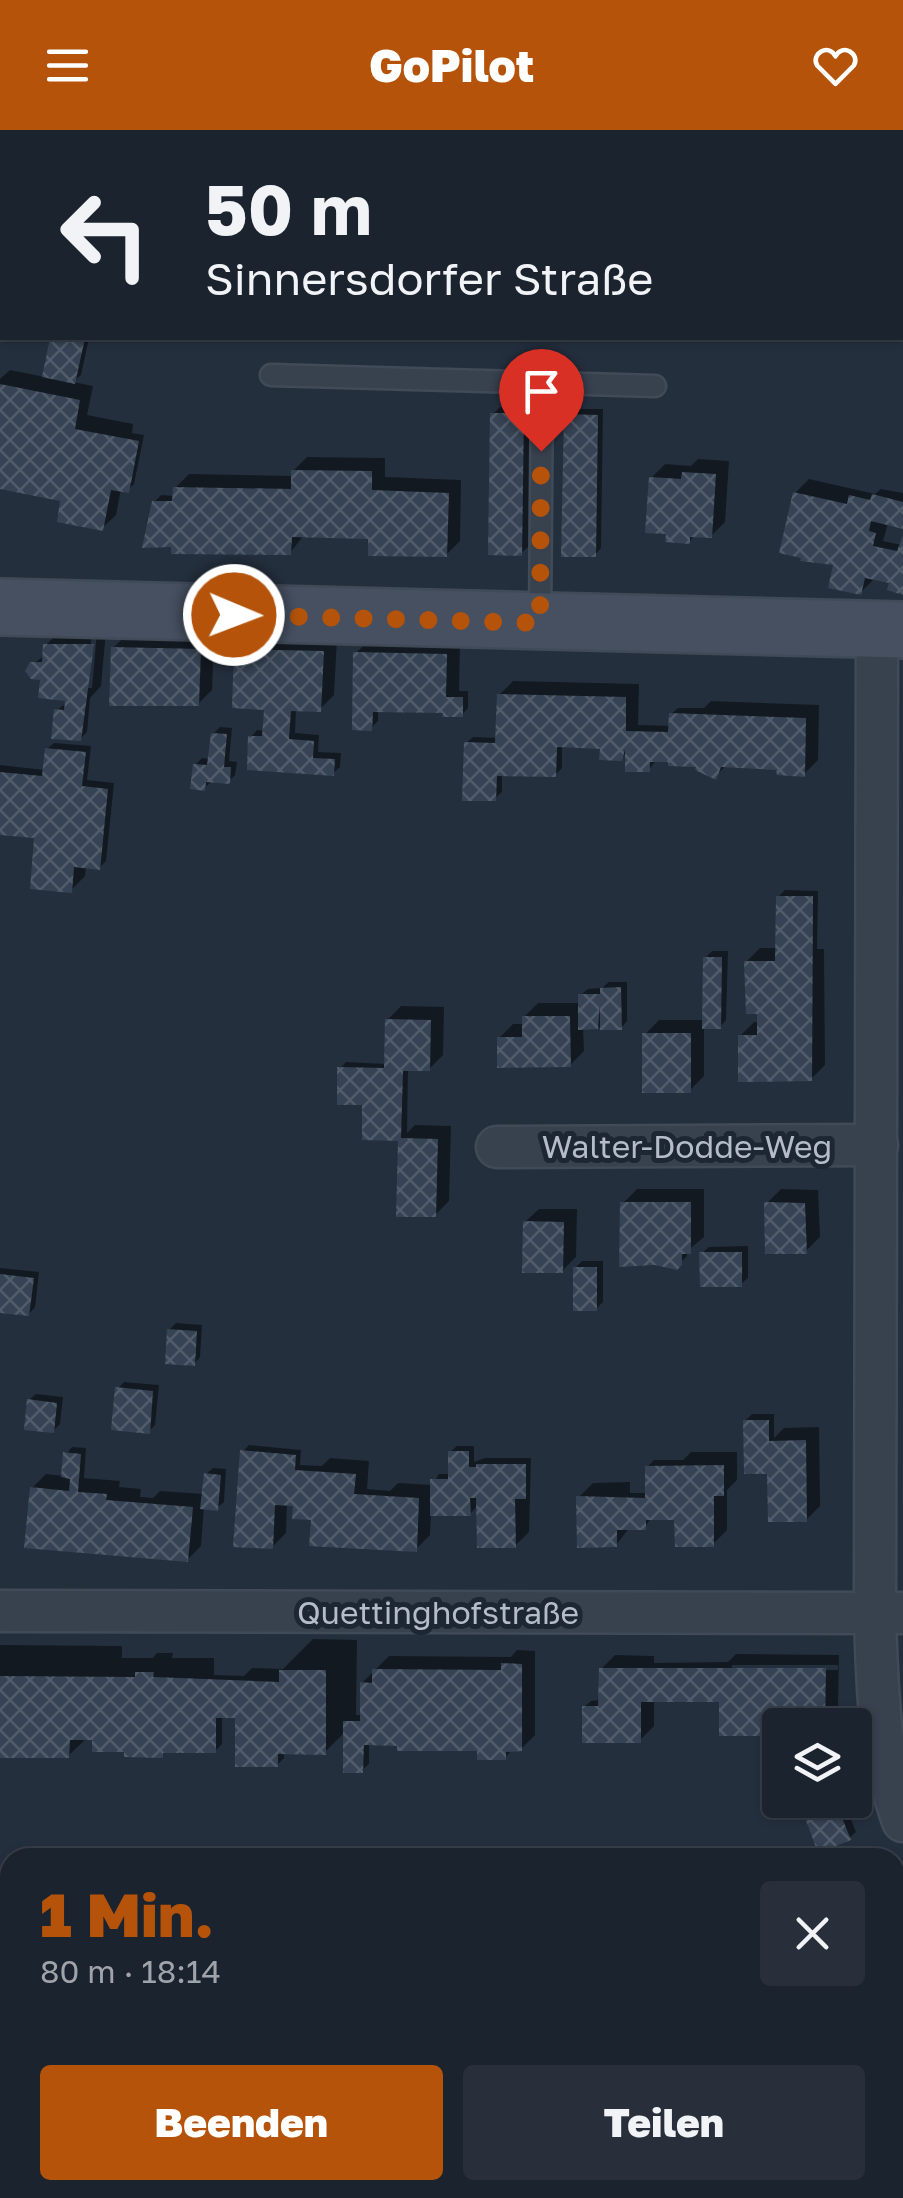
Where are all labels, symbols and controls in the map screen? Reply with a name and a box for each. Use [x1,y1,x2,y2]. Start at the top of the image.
icon: menu [40,38,95,93]
text: GoPilot [369,38,534,92]
icon: heart [808,38,863,93]
text: 50 m [205,166,372,250]
icon: left [40,170,170,300]
text: Sinnersdorfer Straße [205,251,653,305]
pin [499,349,584,452]
icon: arrive [514,364,569,419]
position arrow [182,563,286,667]
street label: Walter-Dodde-Weg [542,1127,832,1165]
street label: Quettinghofstraße [297,1593,579,1631]
map controls [762,1708,872,1818]
button: layers [762,1708,872,1818]
text: 1 Min. [40,1878,214,1950]
button: close [760,1881,865,1986]
text: 80 m · 18:14 [40,1952,221,1990]
button: Beenden [40,2065,443,2180]
button: Teilen [463,2065,865,2180]

